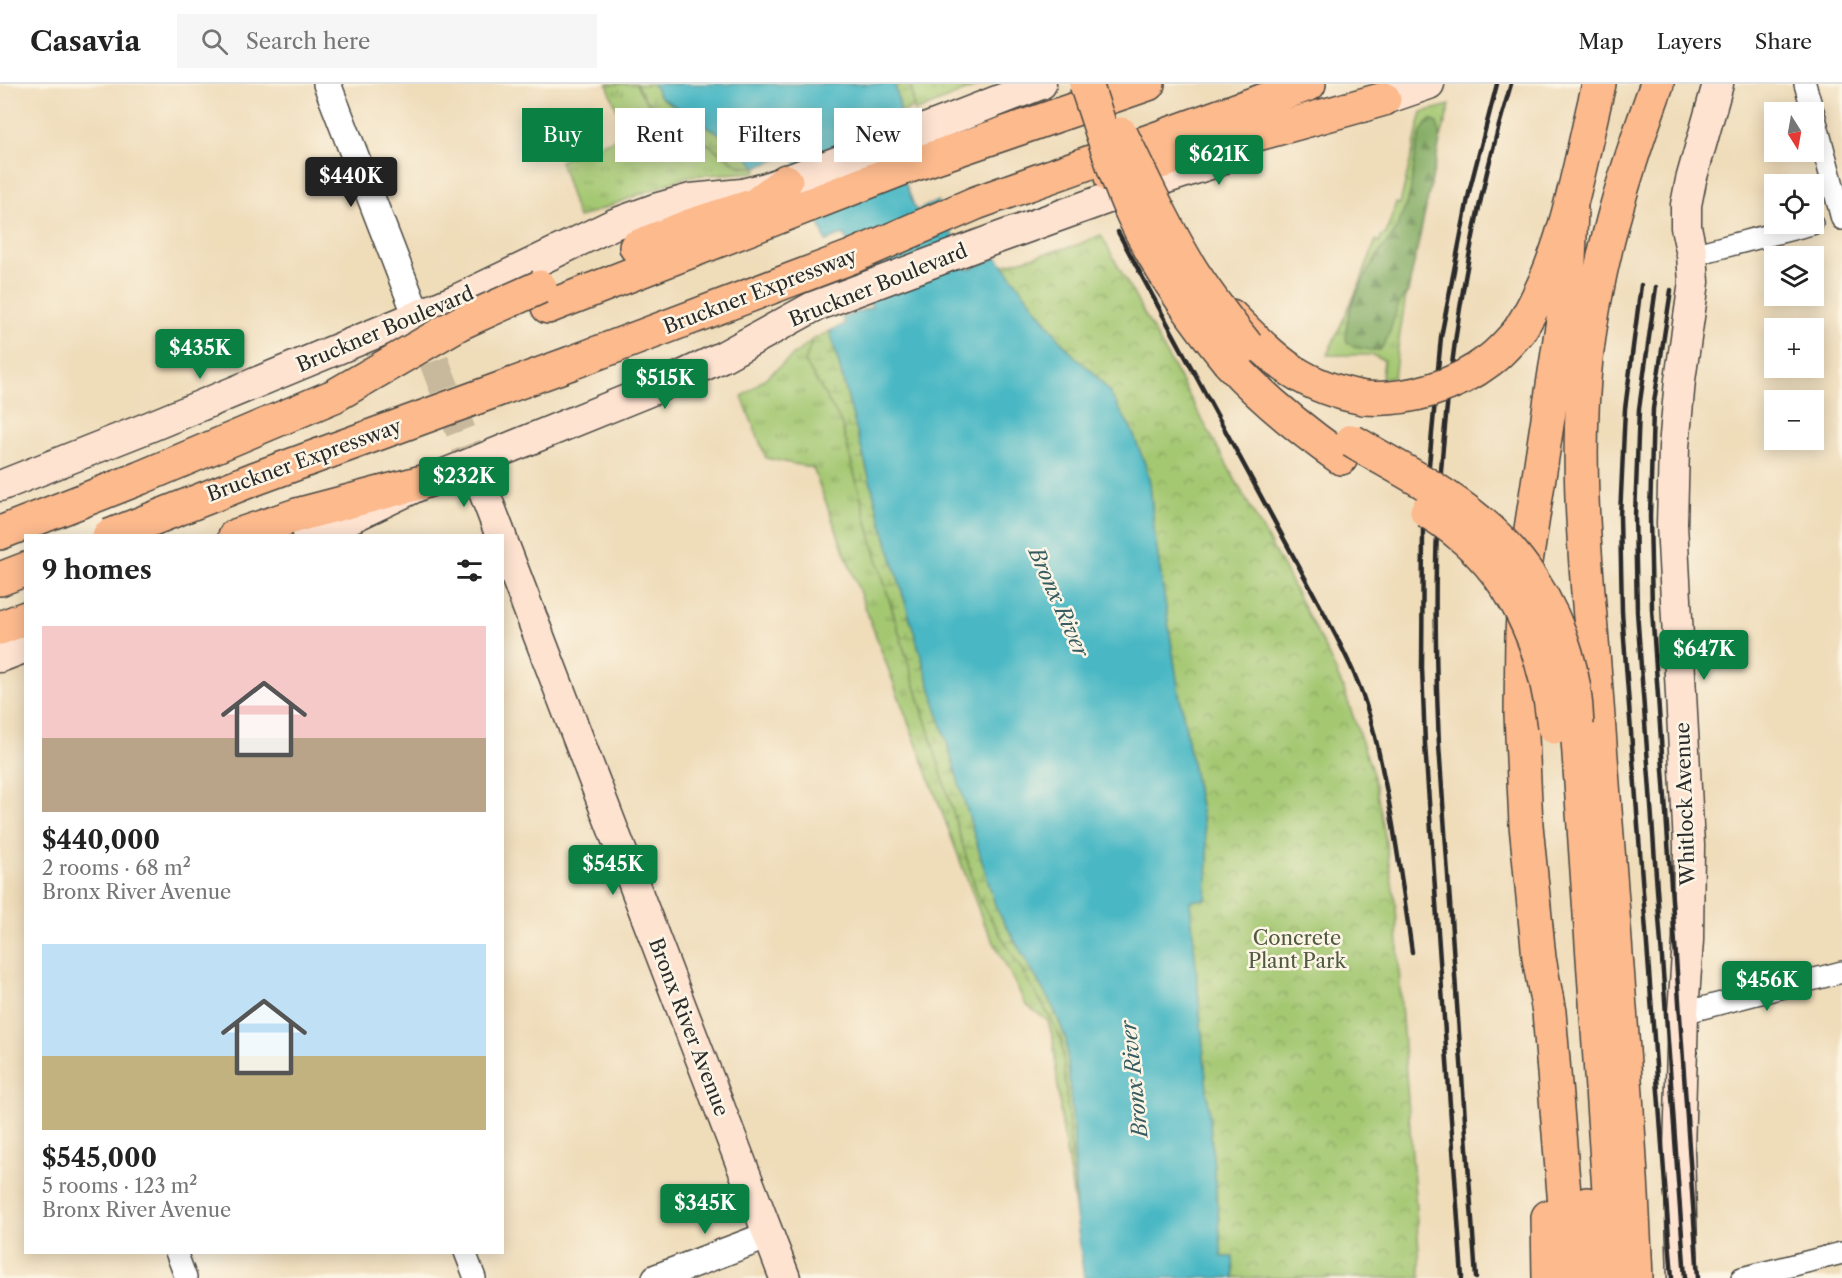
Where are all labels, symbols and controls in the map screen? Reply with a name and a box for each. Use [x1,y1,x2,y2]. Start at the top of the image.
search box [177,14,597,68]
text: Casavia [30,24,141,58]
icon: search [198,25,231,58]
text: Search here [246,28,370,55]
text: Map [1579,29,1624,54]
text: Layers [1657,29,1722,54]
text: Share [1755,29,1812,54]
north arrow [1764,102,1824,162]
map controls [1764,102,1824,450]
chip: Buy [522,108,603,162]
chip: Rent [615,108,705,162]
chip: Filters [717,108,822,162]
chip: New [834,108,922,162]
pin: $621K [1177,135,1261,186]
text: $621K [1189,142,1249,166]
pin: $440K [309,157,393,208]
text: $440K [319,164,383,188]
button: locate [1764,174,1824,234]
street label: Bruckner Boulevard [785,238,971,332]
street label: Bruckner Expressway [660,243,861,339]
button: layers [1764,246,1824,306]
street label: Bruckner Boulevard [293,281,477,377]
button: + [1764,318,1824,378]
pin: $435K [158,329,242,380]
text: $435K [169,336,231,360]
pin: $515K [623,359,707,410]
text: $515K [636,366,694,390]
button: − [1764,390,1824,450]
street label: Bruckner Expressway [203,413,405,506]
pin: $232K [422,457,506,508]
text: $232K [433,464,495,488]
water label: Bronx River [1023,541,1095,662]
text: 9 homes [42,554,152,586]
icon: filters [453,554,486,587]
pin: $647K [1662,630,1746,681]
text: $647K [1673,637,1735,661]
icon: home [210,665,318,773]
street label: Whitlock Avenue [1670,722,1700,887]
text: $440,000 [42,824,160,856]
pin: $545K [571,845,655,896]
text: $545K [582,852,644,876]
text: 2 rooms · 68 m² [42,856,191,880]
text: Bronx River Avenue [42,880,231,904]
park label: Concrete Plant Park [1248,926,1347,973]
street label: Bronx River Avenue [644,934,734,1120]
pin: $456K [1725,961,1809,1012]
text: $456K [1736,968,1798,992]
icon: home [210,983,318,1091]
water label: Bronx River [1115,1018,1153,1141]
text: $545,000 [42,1142,157,1174]
text: 5 rooms · 123 m² [42,1174,198,1198]
pin: $345K [663,1184,747,1235]
text: $345K [674,1191,736,1215]
text: Bronx River Avenue [42,1198,231,1222]

